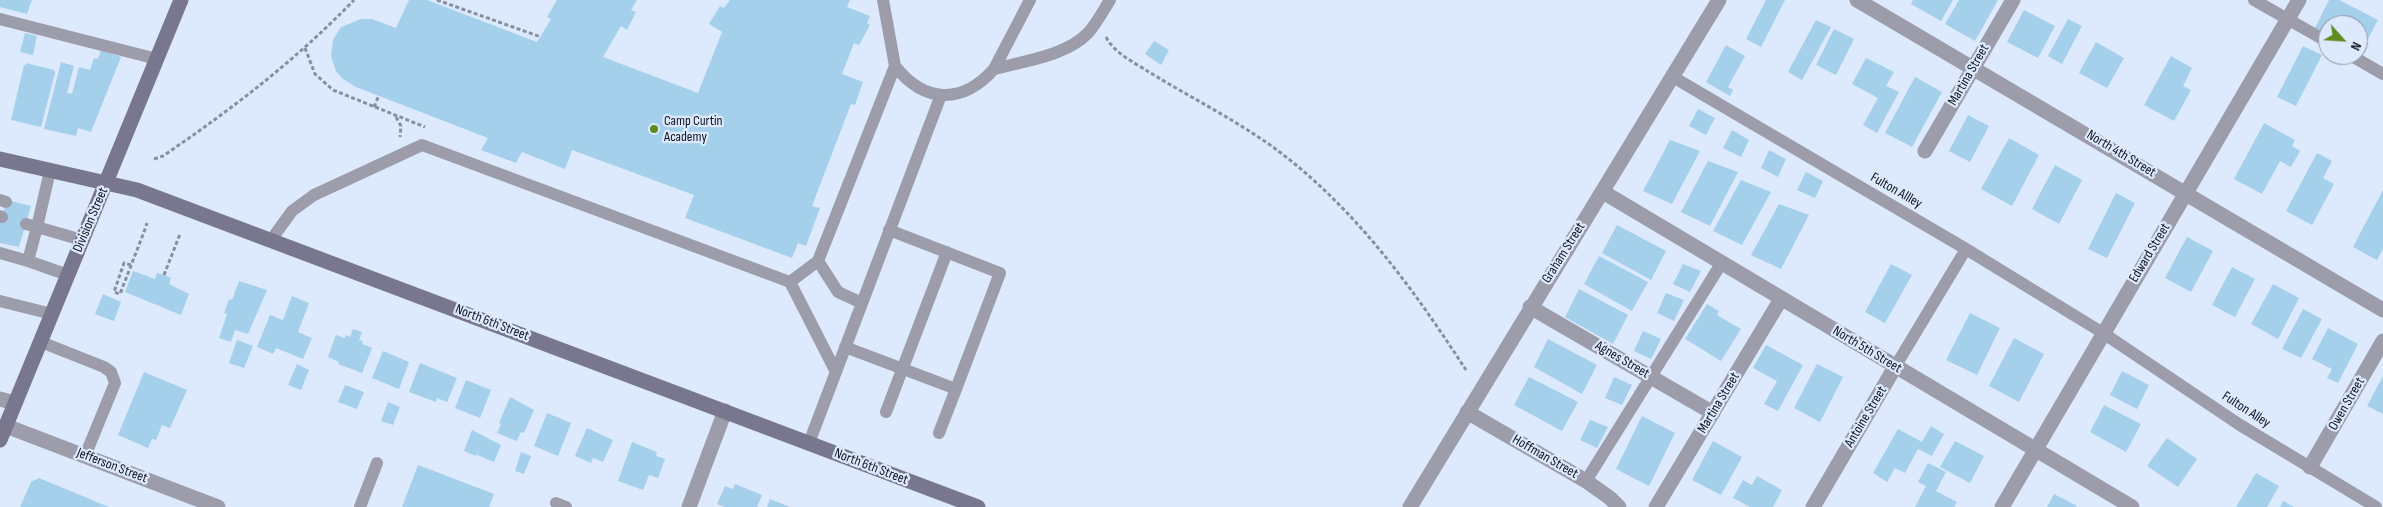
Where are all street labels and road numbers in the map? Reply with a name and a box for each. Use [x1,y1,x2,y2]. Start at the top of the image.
street label: Martina Street [1945,41,1993,109]
street label: North 4th Street [2083,127,2159,181]
street label: Fulton Allley [1867,170,1925,212]
street label: Division Street [70,185,112,255]
street label: Graham Street [1539,220,1589,286]
street label: Edward Street [2126,220,2174,286]
street label: North 6th Street [453,301,531,345]
street label: North 5th Street [1830,323,1904,377]
street label: Agnes Street [1592,338,1652,382]
street label: Martina Street [1694,370,1744,436]
street label: Owen Street [2325,375,2369,433]
street label: Antoine Street [1841,383,1891,451]
street label: Fulton Alley [2219,388,2273,432]
street label: Hoffman Street [1509,431,1581,483]
street label: Jefferson Street [74,445,150,487]
street label: North 6th Street [832,445,910,489]

